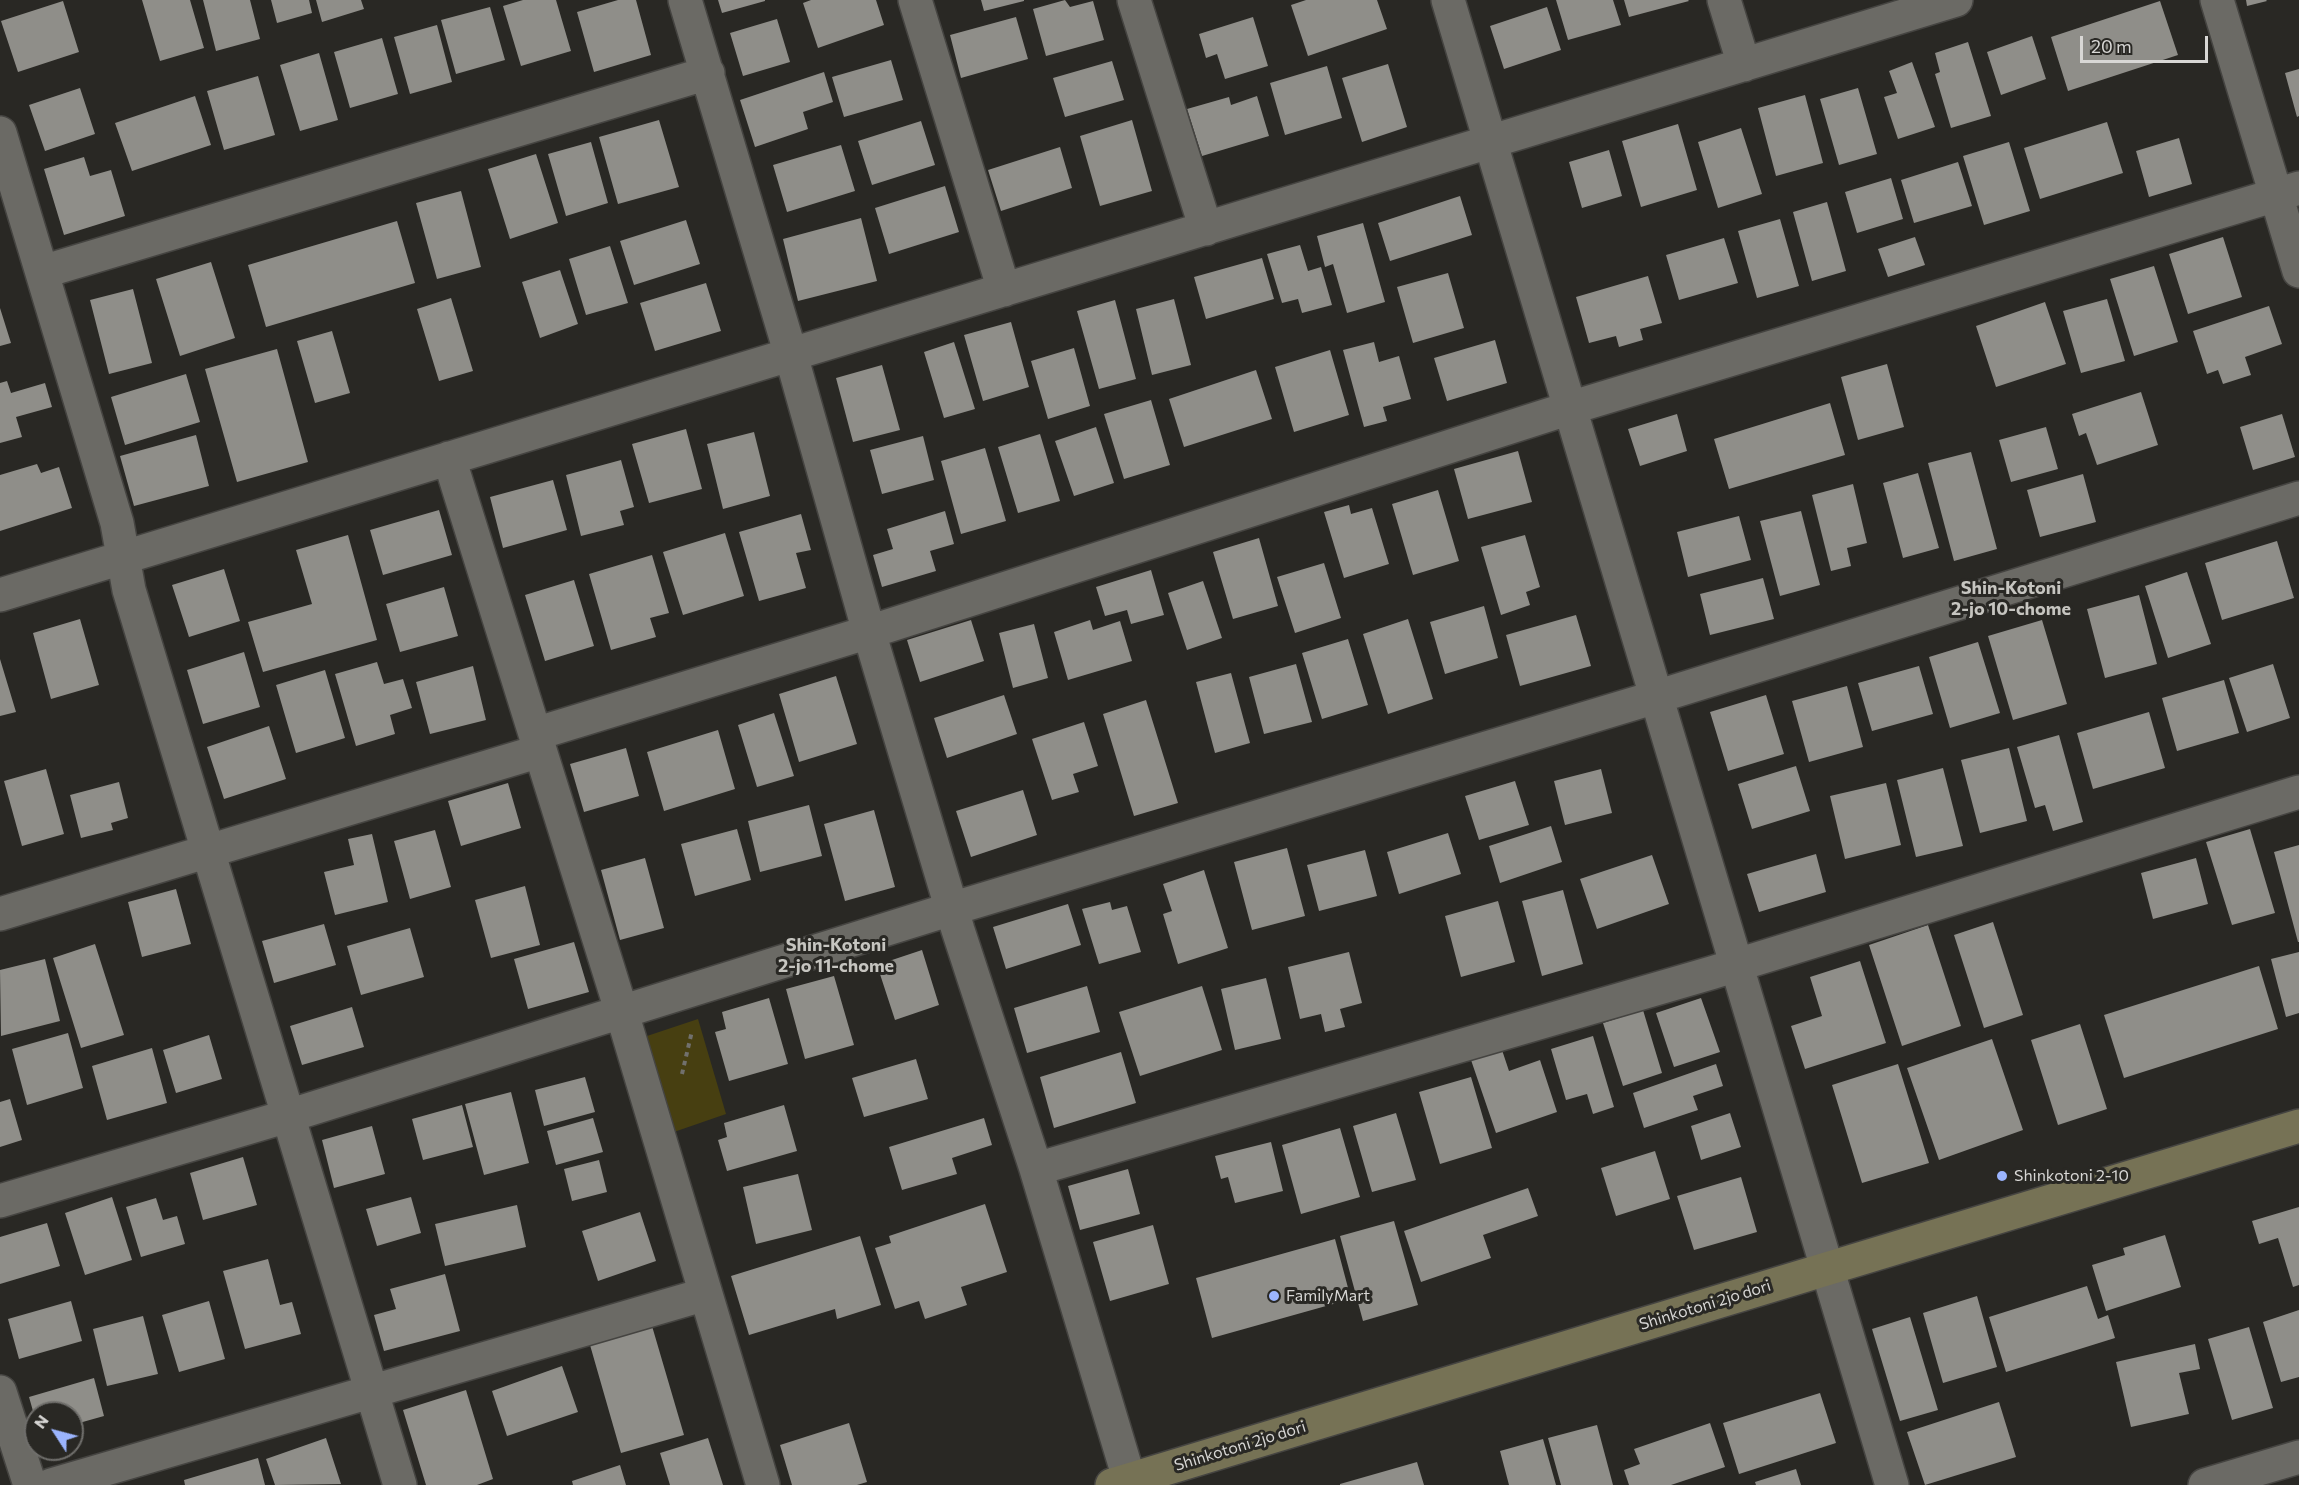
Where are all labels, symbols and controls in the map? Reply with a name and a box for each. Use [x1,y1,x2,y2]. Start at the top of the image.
scale bar [2083,24,2210,62]
text: 20 m [2091,35,2132,57]
district label: Shin-Kotoni 2-jo 10-chome [1951,577,2071,620]
district label: Shin-Kotoni 2-jo 11-chome [778,934,894,976]
place label: Shinkotoni 2-10 [2014,1166,2129,1186]
marker: Shinkotoni 2-10 [1995,1169,2009,1183]
street label: Shinkotoni 2jo dori [1637,1276,1773,1334]
place label: FamilyMart [1286,1286,1370,1306]
marker: FamilyMart [1267,1289,1281,1303]
north arrow [24,1401,84,1461]
text: N [29,1411,52,1432]
street label: Shinkotoni 2jo dori [1172,1417,1308,1475]

